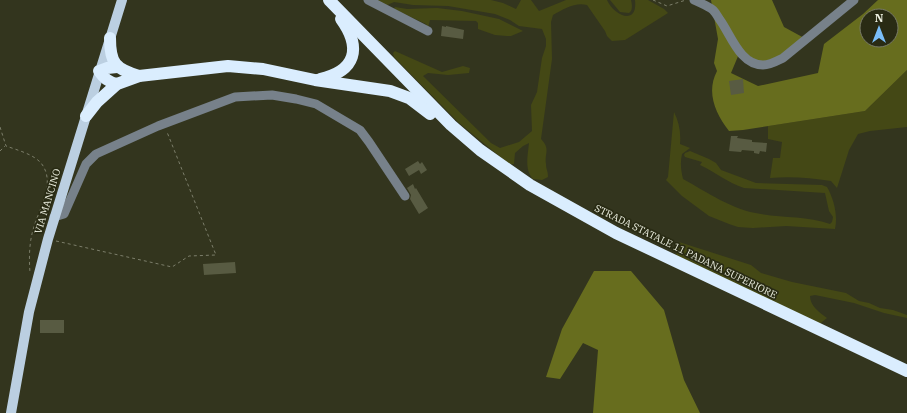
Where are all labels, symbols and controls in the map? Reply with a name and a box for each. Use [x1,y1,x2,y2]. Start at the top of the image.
north arrow [859,8,899,48]
text: N [875,11,884,25]
street label: VIA MANCINO [31,167,64,235]
street label: STRADA STATALE 11 PADANA SUPERIORE [592,201,779,301]

